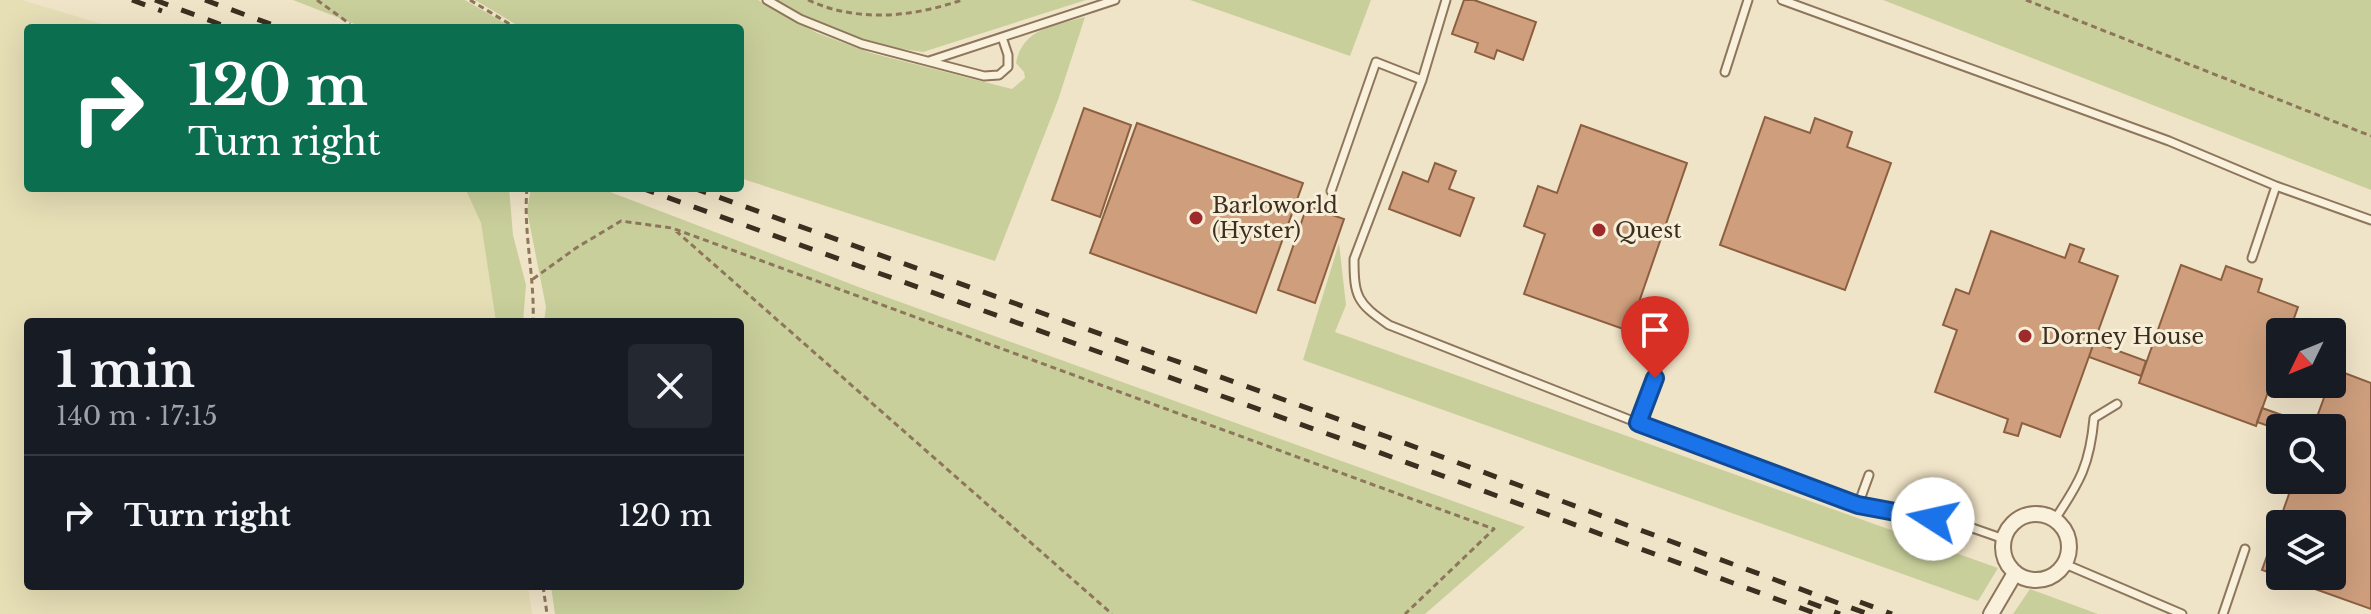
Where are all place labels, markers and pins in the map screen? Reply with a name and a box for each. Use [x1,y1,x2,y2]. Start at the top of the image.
place label: Barloworld (Hyster) [1212,192,1338,244]
marker: Barloworld (Hyster) [1187,209,1205,227]
place label: Quest [1615,217,1682,244]
marker: Quest [1590,221,1608,239]
pin [1621,296,1689,378]
place label: Dorney House [2041,323,2204,350]
marker: Dorney House [2016,327,2034,345]

